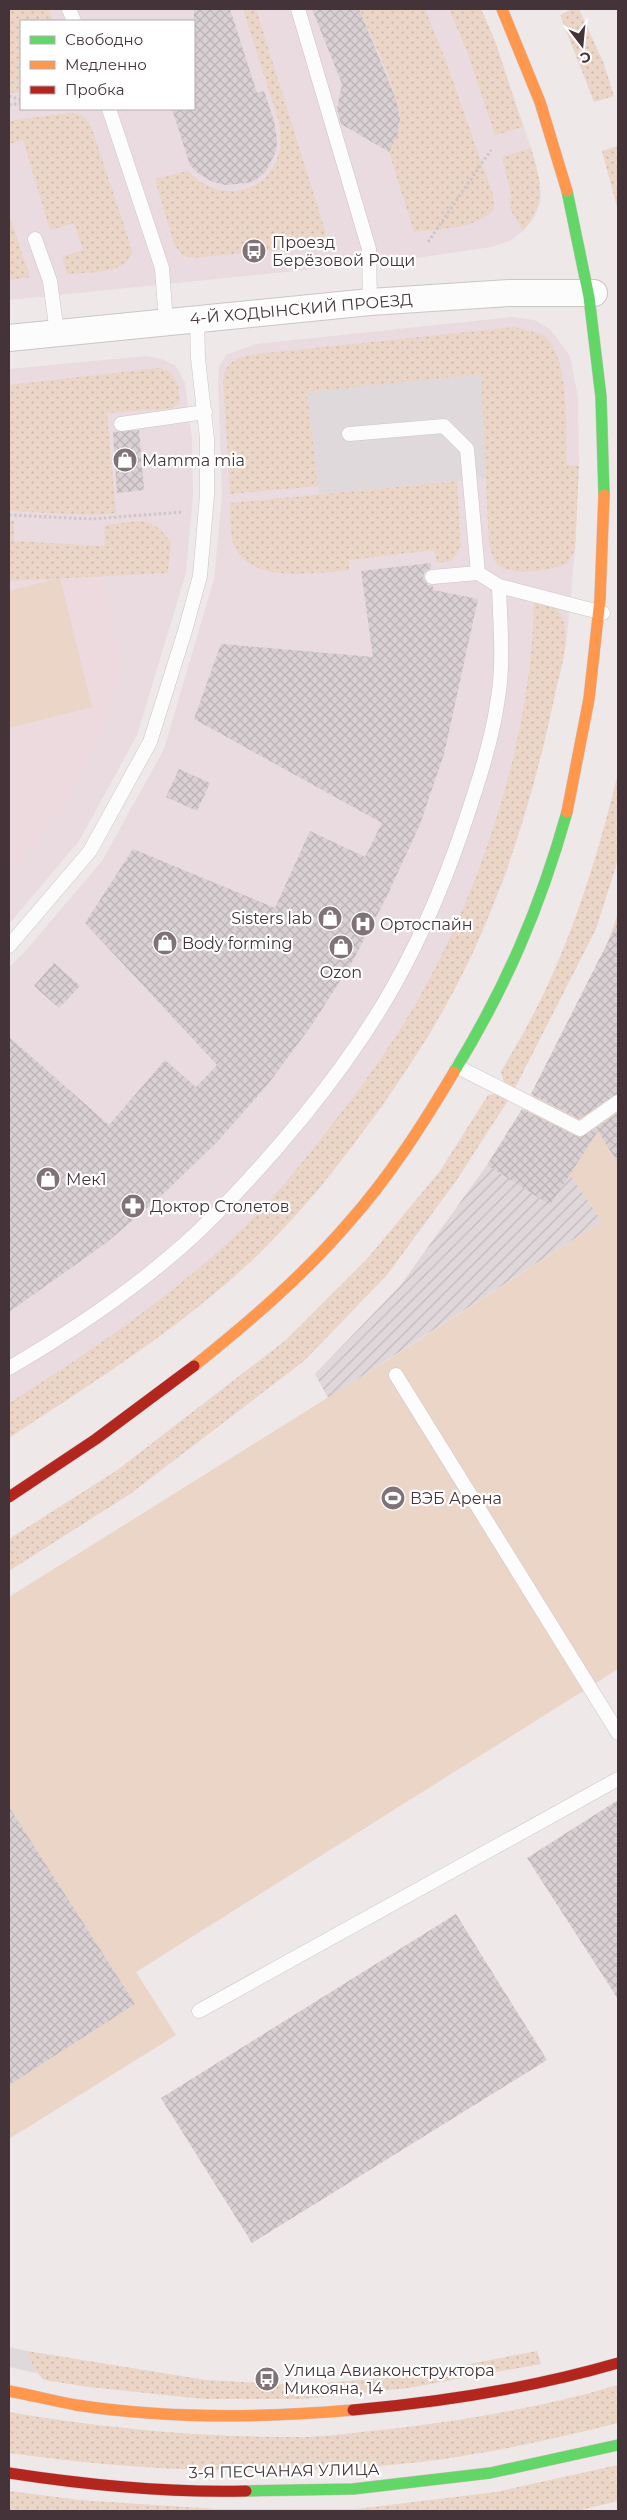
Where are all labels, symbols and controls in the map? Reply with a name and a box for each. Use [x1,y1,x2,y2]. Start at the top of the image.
legend [20,20,195,110]
north arrow [557,20,607,70]
text: Свободно [65,30,143,49]
text: С [578,47,593,68]
text: Медленно [65,55,147,74]
text: Пробка [65,80,124,99]
place label: Проезд Берёзовой Рощи [272,233,415,270]
bus stop icon: Проезд Берёзовой Рощи [241,238,267,264]
street label: 4-Й ХОДЫНСКИЙ ПРОЕЗД [189,290,413,328]
shop icon: Mamma mia [112,447,138,473]
place label: Mamma mia [142,451,245,470]
shop icon: Sisters lab [317,905,343,931]
place label: Sisters lab [231,909,312,928]
hospital icon: Ортоспайн [350,911,376,937]
place label: Ортоспайн [380,915,473,934]
shop icon: Body forming [152,930,178,956]
place label: Body forming [182,934,292,953]
shop icon: Ozon [328,934,354,960]
place label: Ozon [320,963,362,982]
shop icon: Мек1 [35,1166,61,1192]
place label: Мек1 [66,1170,106,1189]
pharmacy icon: Доктор Столетов [120,1193,146,1219]
place label: Доктор Столетов [150,1197,290,1216]
sports icon: ВЭБ Арена [380,1485,406,1511]
place label: ВЭБ Арена [410,1489,502,1508]
place label: Улица Авиаконструктора Микояна, 14 [284,2361,495,2398]
bus stop icon: Улица Авиаконструктора Микояна, 14 [254,2366,280,2392]
street label: 3-Я ПЕСЧАНАЯ УЛИЦА [188,2460,380,2482]

